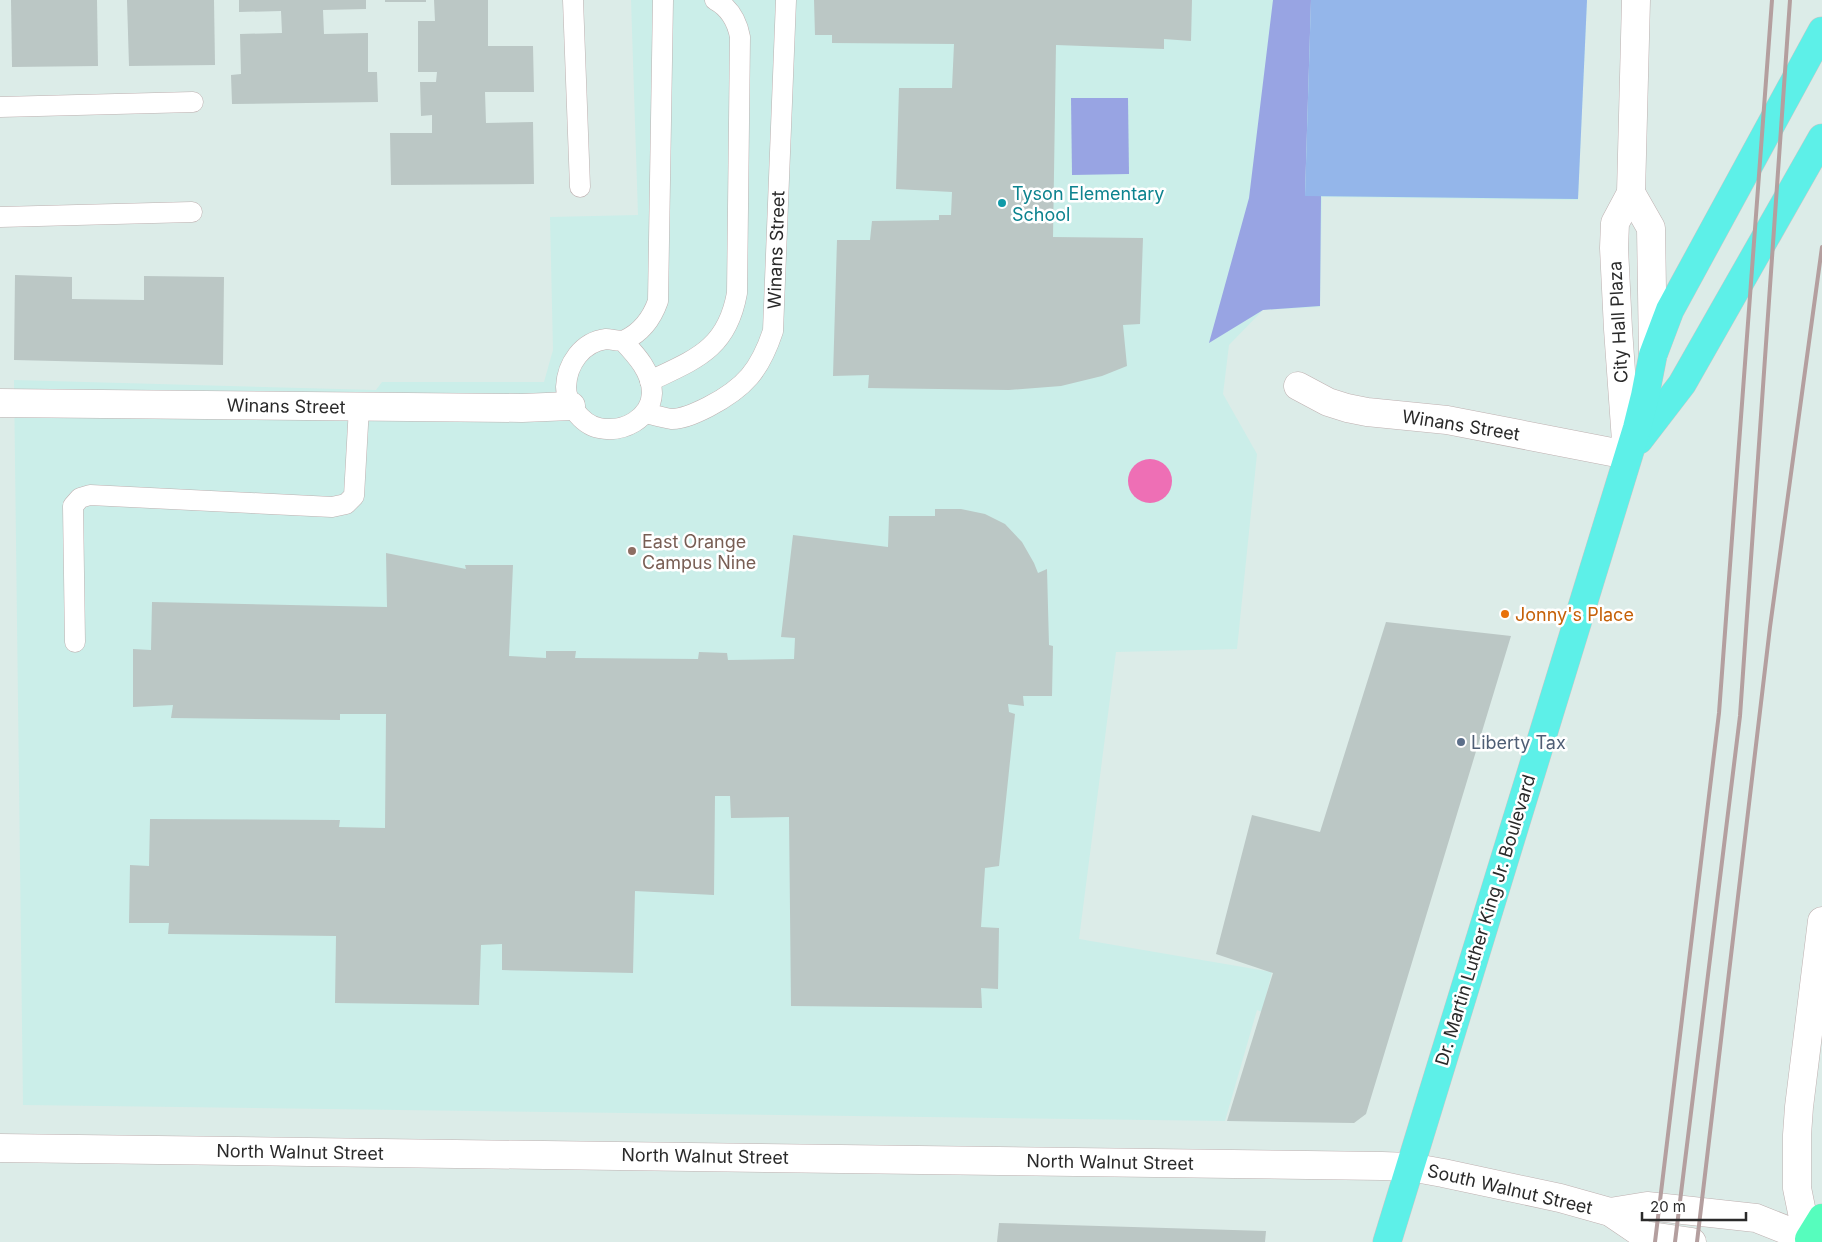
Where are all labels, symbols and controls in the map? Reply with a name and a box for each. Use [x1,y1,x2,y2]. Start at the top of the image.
place label: Tyson Elementary School [1012,183,1164,225]
street label: Winans Street [763,190,789,310]
marker: Tyson Elementary School [996,197,1008,209]
street label: City Hall Plaza [1604,260,1632,384]
street label: Winans Street [226,394,346,418]
street label: Winans Street [1401,405,1521,445]
place label: East Orange Campus Nine [642,531,756,573]
marker: East Orange Campus Nine [626,545,638,557]
place label: Jonny's Place [1515,604,1634,625]
marker: Jonny's Place [1499,608,1511,620]
place label: Liberty Tax [1471,732,1566,753]
marker: Liberty Tax [1455,736,1467,748]
street label: Dr. Martin Luther King Jr. Boulevard [1431,772,1539,1068]
street label: North Walnut Street [216,1140,384,1164]
street label: North Walnut Street [621,1144,789,1168]
street label: North Walnut Street [1026,1150,1194,1174]
street label: South Walnut Street [1425,1160,1595,1218]
scale bar [1642,1190,1746,1222]
text: 20 m [1650,1197,1686,1216]

